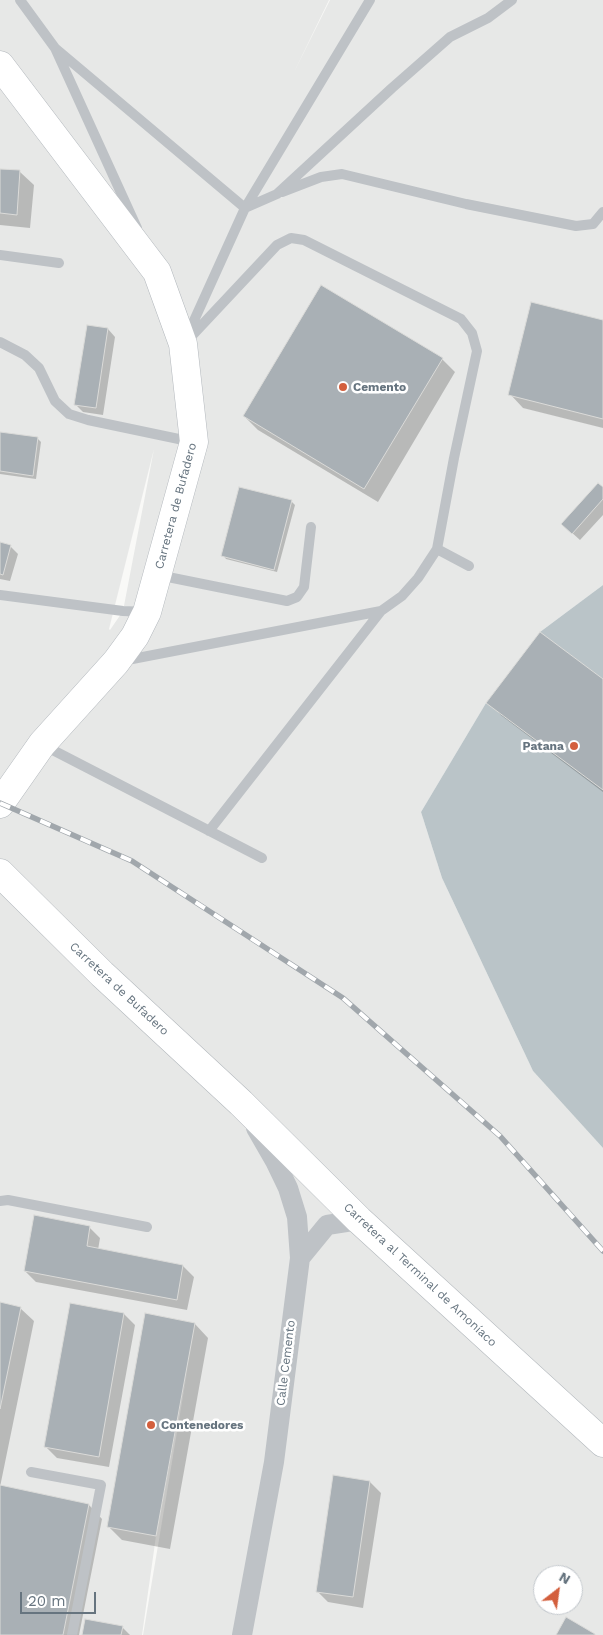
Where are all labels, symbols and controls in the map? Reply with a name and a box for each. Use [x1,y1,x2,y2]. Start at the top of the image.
place label: Cemento [353,380,406,394]
marker: Cemento [337,381,349,393]
street label: Carretera de Bufadero [152,441,200,571]
place label: Patana [523,739,564,753]
marker: Patana [568,740,580,752]
street label: Carretera de Bufadero [66,939,172,1039]
street label: Carretera al Terminal de Amoníaco [340,1200,500,1350]
street label: Calle Cemento [274,1319,298,1407]
place label: Contenedores [161,1418,243,1432]
marker: Contenedores [145,1419,157,1431]
north arrow [533,1565,583,1615]
text: N [557,1568,573,1587]
scale bar [22,1582,99,1614]
text: 20 m [28,1592,66,1610]

